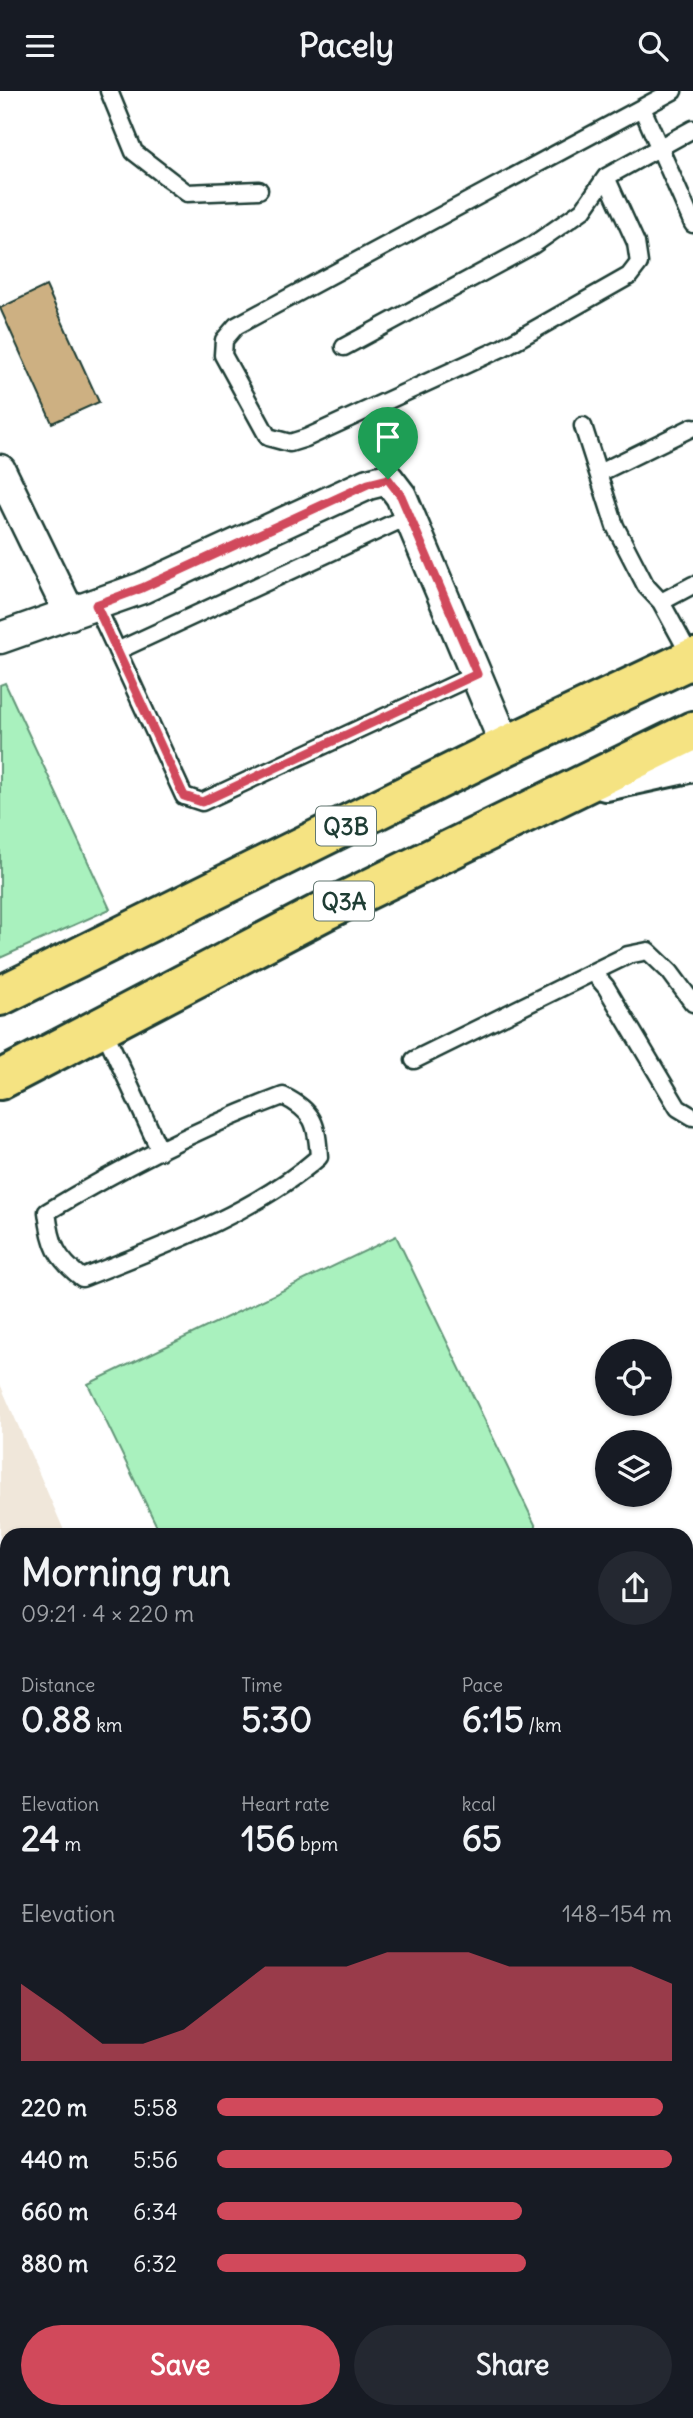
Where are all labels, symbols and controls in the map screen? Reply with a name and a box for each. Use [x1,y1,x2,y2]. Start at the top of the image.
text: Pacely [299,25,394,66]
icon: menu [21,27,59,65]
icon: search [634,27,672,65]
pin [358,407,418,479]
icon: arrive [369,418,407,456]
road number: Q3B [316,807,376,845]
road number: Q3A [314,881,374,921]
map controls [595,1339,672,1507]
button: locate [595,1339,672,1416]
button: layers [595,1430,672,1507]
text: Morning run [21,1549,231,1596]
button: share [598,1551,672,1625]
text: 09:21 · 4 × 220 m [21,1599,194,1628]
text: Distance [21,1673,95,1697]
text: Time [241,1673,282,1697]
text: Pace [462,1673,503,1697]
text: 0.88 [21,1697,92,1741]
text: 5:30 [241,1697,312,1741]
text: 6:15 [462,1697,524,1741]
text: km [92,1713,123,1737]
text: /km [524,1713,562,1737]
text: Elevation [21,1792,99,1816]
text: Heart rate [241,1792,329,1816]
text: kcal [462,1792,496,1816]
text: 24 [21,1816,60,1860]
text: 156 [241,1816,296,1860]
text: 65 [462,1816,502,1860]
text: m [60,1832,81,1856]
text: bpm [296,1832,338,1856]
text: Elevation [21,1899,115,1928]
text: 148–154 m [562,1899,672,1928]
text: 220 m [21,2093,87,2122]
text: 5:58 [133,2093,178,2122]
text: 440 m [21,2145,88,2174]
text: 5:56 [133,2145,178,2174]
text: 660 m [21,2197,88,2226]
text: 6:34 [133,2197,178,2226]
text: 880 m [21,2249,88,2278]
text: 6:32 [133,2249,177,2278]
button: Save [21,2325,340,2405]
button: Share [354,2325,672,2405]

